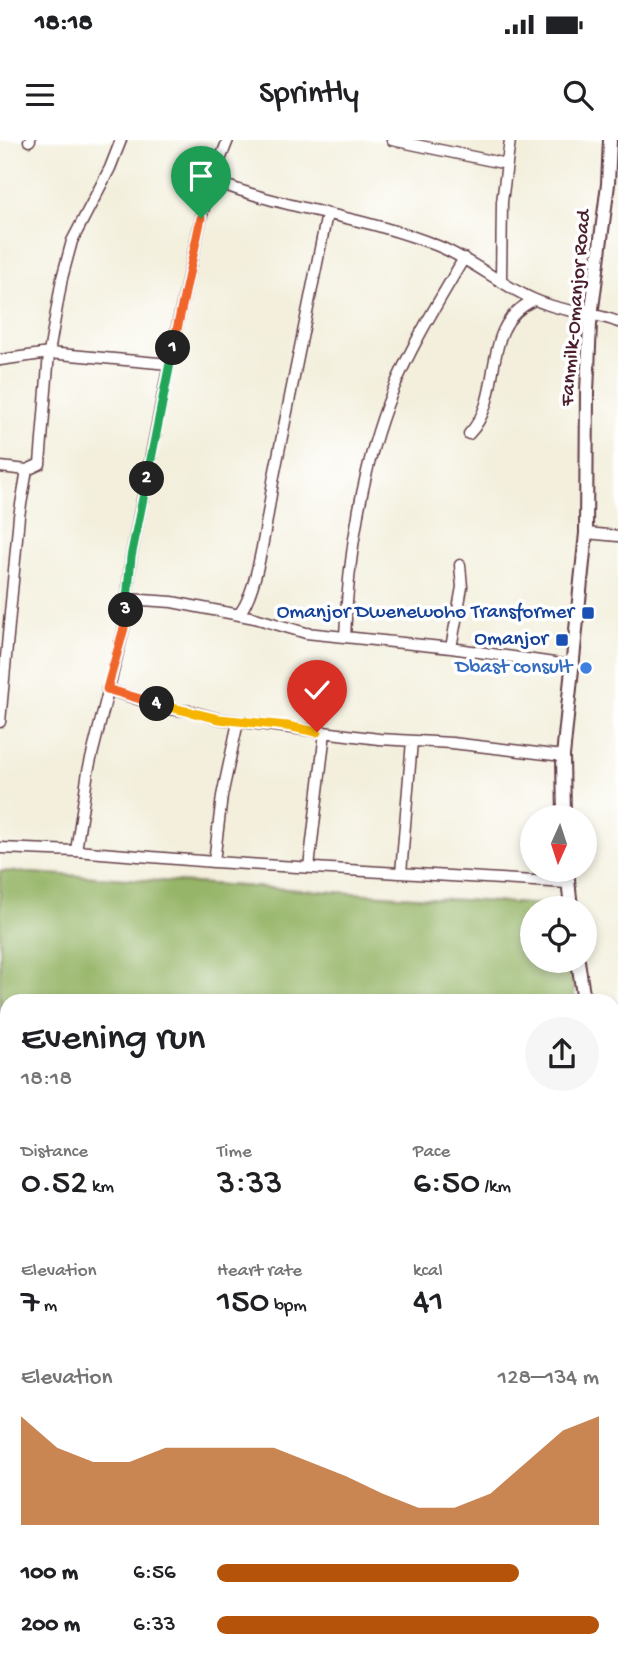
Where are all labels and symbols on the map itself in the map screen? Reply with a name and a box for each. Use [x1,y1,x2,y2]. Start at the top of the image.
pin [171,146,231,218]
street label: Fanmilk-Omanjor Road [556,207,598,408]
pin: 1 [156,330,190,366]
pin: 2 [130,462,164,496]
pin: 3 [108,592,144,628]
place label: Omanjor Dwenewoho Transformer [277,601,576,626]
marker: Omanjor Dwenewoho Transformer [580,605,596,621]
place label: Omanjor [474,628,550,653]
marker: Omanjor [554,632,570,648]
place label: Dbast consult [453,656,574,681]
pin [287,660,347,732]
marker: Dbast consult [578,660,594,676]
pin: 4 [140,686,174,722]
north arrow [520,805,597,882]

